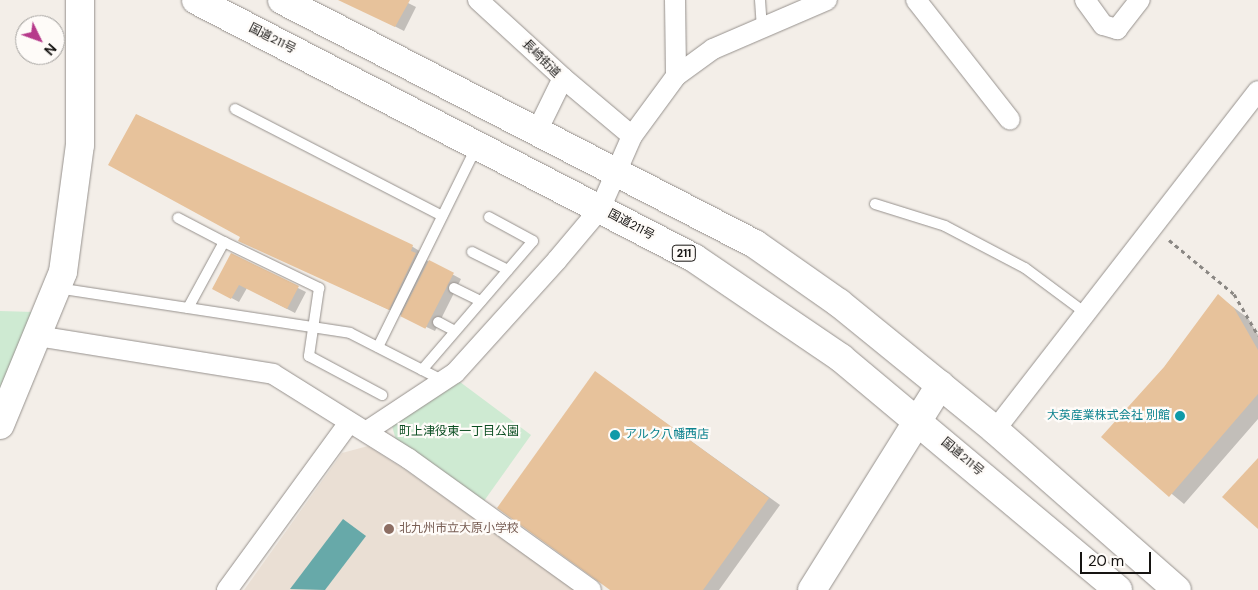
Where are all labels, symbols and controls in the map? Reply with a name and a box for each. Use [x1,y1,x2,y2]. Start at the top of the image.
north arrow [15,15,65,65]
street label: 国道211号 [246,21,298,57]
street label: 長崎街道 [519,37,563,81]
text: N [40,40,61,59]
street label: 国道211号 [605,207,657,243]
road number: 211 [672,244,696,262]
place label: 大英産業株式会社 別館 [1047,409,1170,423]
marker: 大英産業株式会社 別館 [1174,410,1186,422]
park label: 町上津役東一丁目公園 [399,425,519,439]
place label: アルク八幡西店 [625,428,709,442]
marker: アルク八幡西店 [609,429,621,441]
street label: 国道211号 [938,435,986,479]
place label: 北九州市立大原小学校 [399,522,519,536]
marker: 北九州市立大原小学校 [383,523,395,535]
scale bar [1083,542,1154,574]
text: 20 m [1088,551,1124,571]

